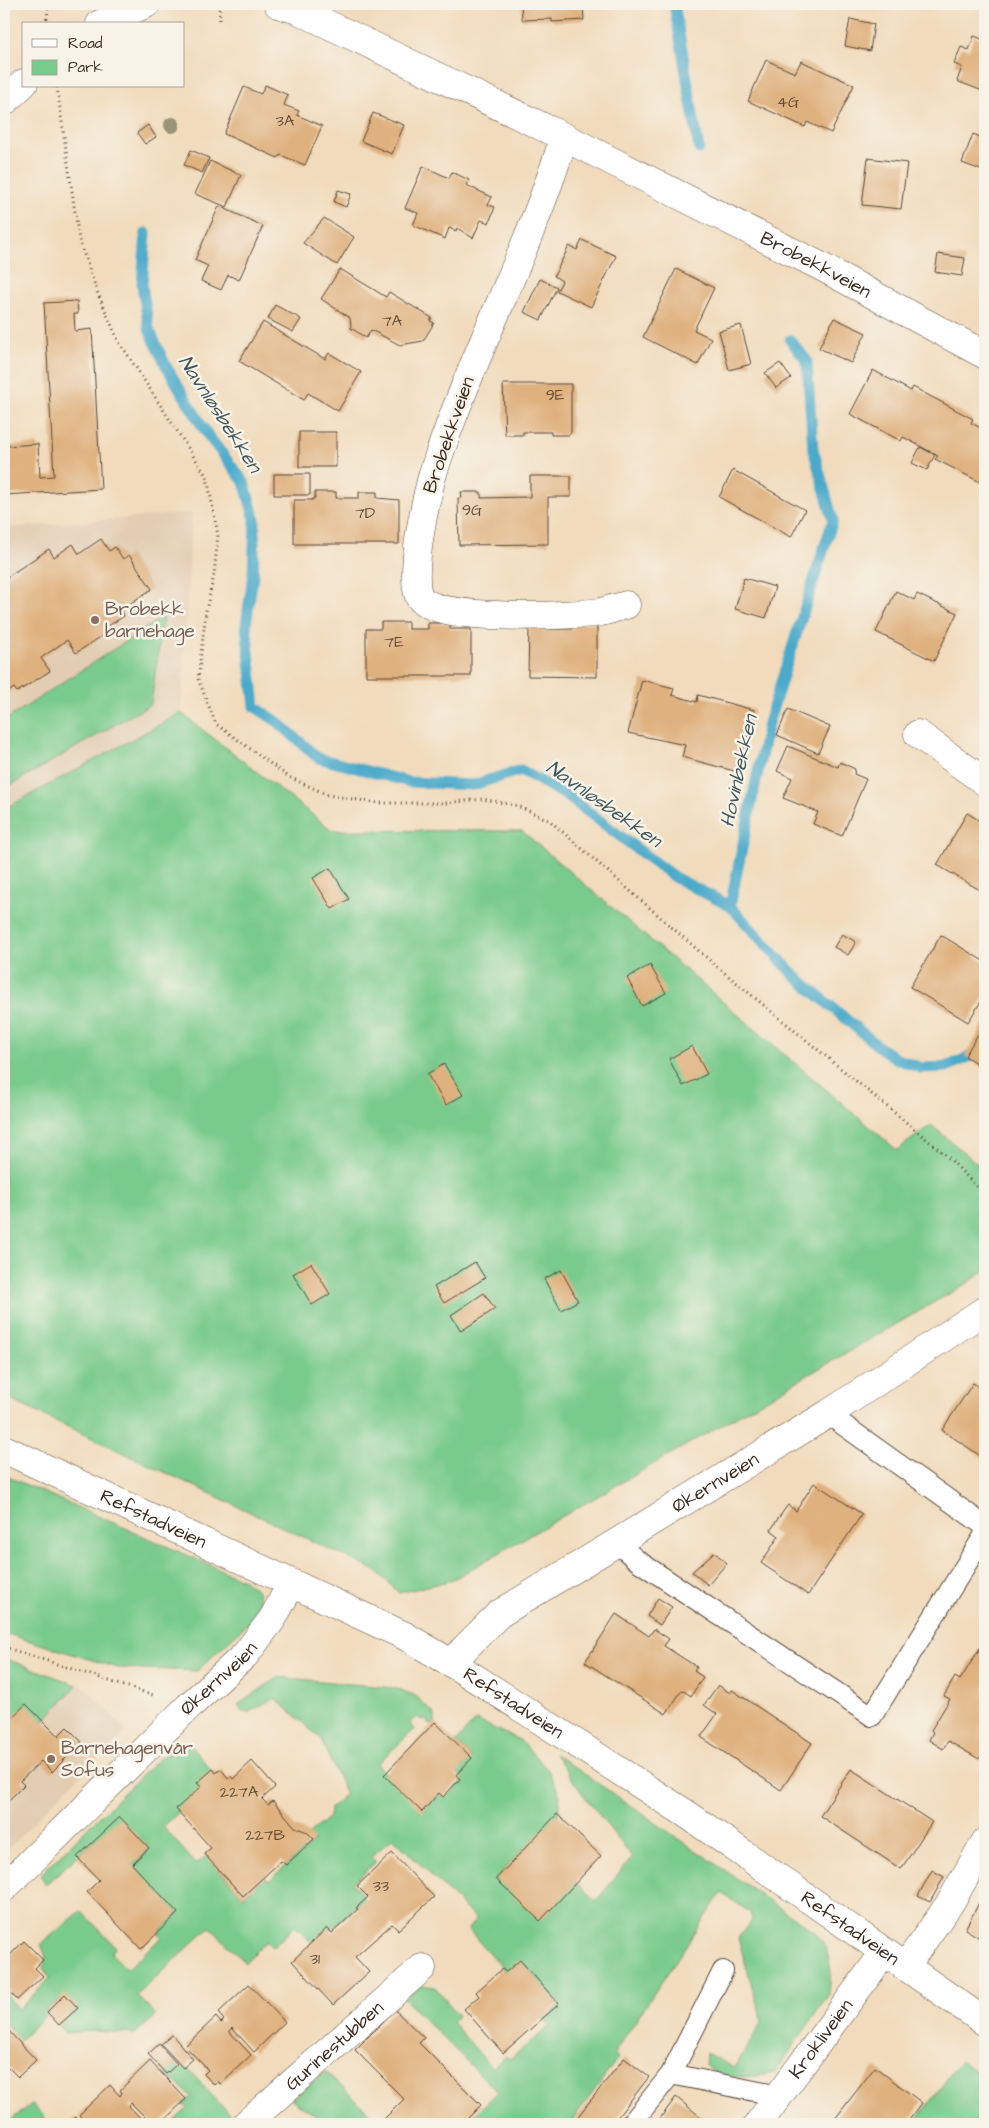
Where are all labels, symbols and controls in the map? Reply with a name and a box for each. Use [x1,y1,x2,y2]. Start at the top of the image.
legend [22,22,185,88]
text: Road [68,33,103,54]
text: Park [68,57,103,78]
house number: 4G [777,91,799,113]
house number: 3A [276,110,294,132]
street label: Brobekkveien [756,225,876,305]
house number: 7A [382,310,402,332]
water label: Navnløsbekken [172,350,270,480]
street label: Brobekkveien [416,373,482,497]
house number: 9E [546,384,565,406]
house number: 9G [462,499,482,521]
house number: 7D [355,502,375,524]
place label: Brobekk barnehage [105,596,195,646]
marker: Brobekk barnehage [89,614,101,626]
house number: 7E [384,631,404,653]
water label: Hovinbekken [713,710,765,830]
water label: Navnløsbekken [541,754,669,855]
street label: Økernveien [666,1446,764,1519]
street label: Refstadveien [96,1482,211,1555]
street label: Økernveien [174,1636,264,1721]
street label: Refstadveien [458,1661,569,1745]
place label: Barnehagenvår Sofus [61,1735,194,1784]
marker: Barnehagenvår Sofus [45,1753,57,1765]
house number: 227A [220,1781,258,1803]
house number: 227B [245,1824,285,1846]
house number: 33 [373,1875,389,1897]
street label: Refstadveien [795,1884,905,1972]
house number: 31 [310,1948,320,1970]
street label: Krokliveien [782,1993,859,2084]
street label: Gurinestubben [279,1995,390,2097]

